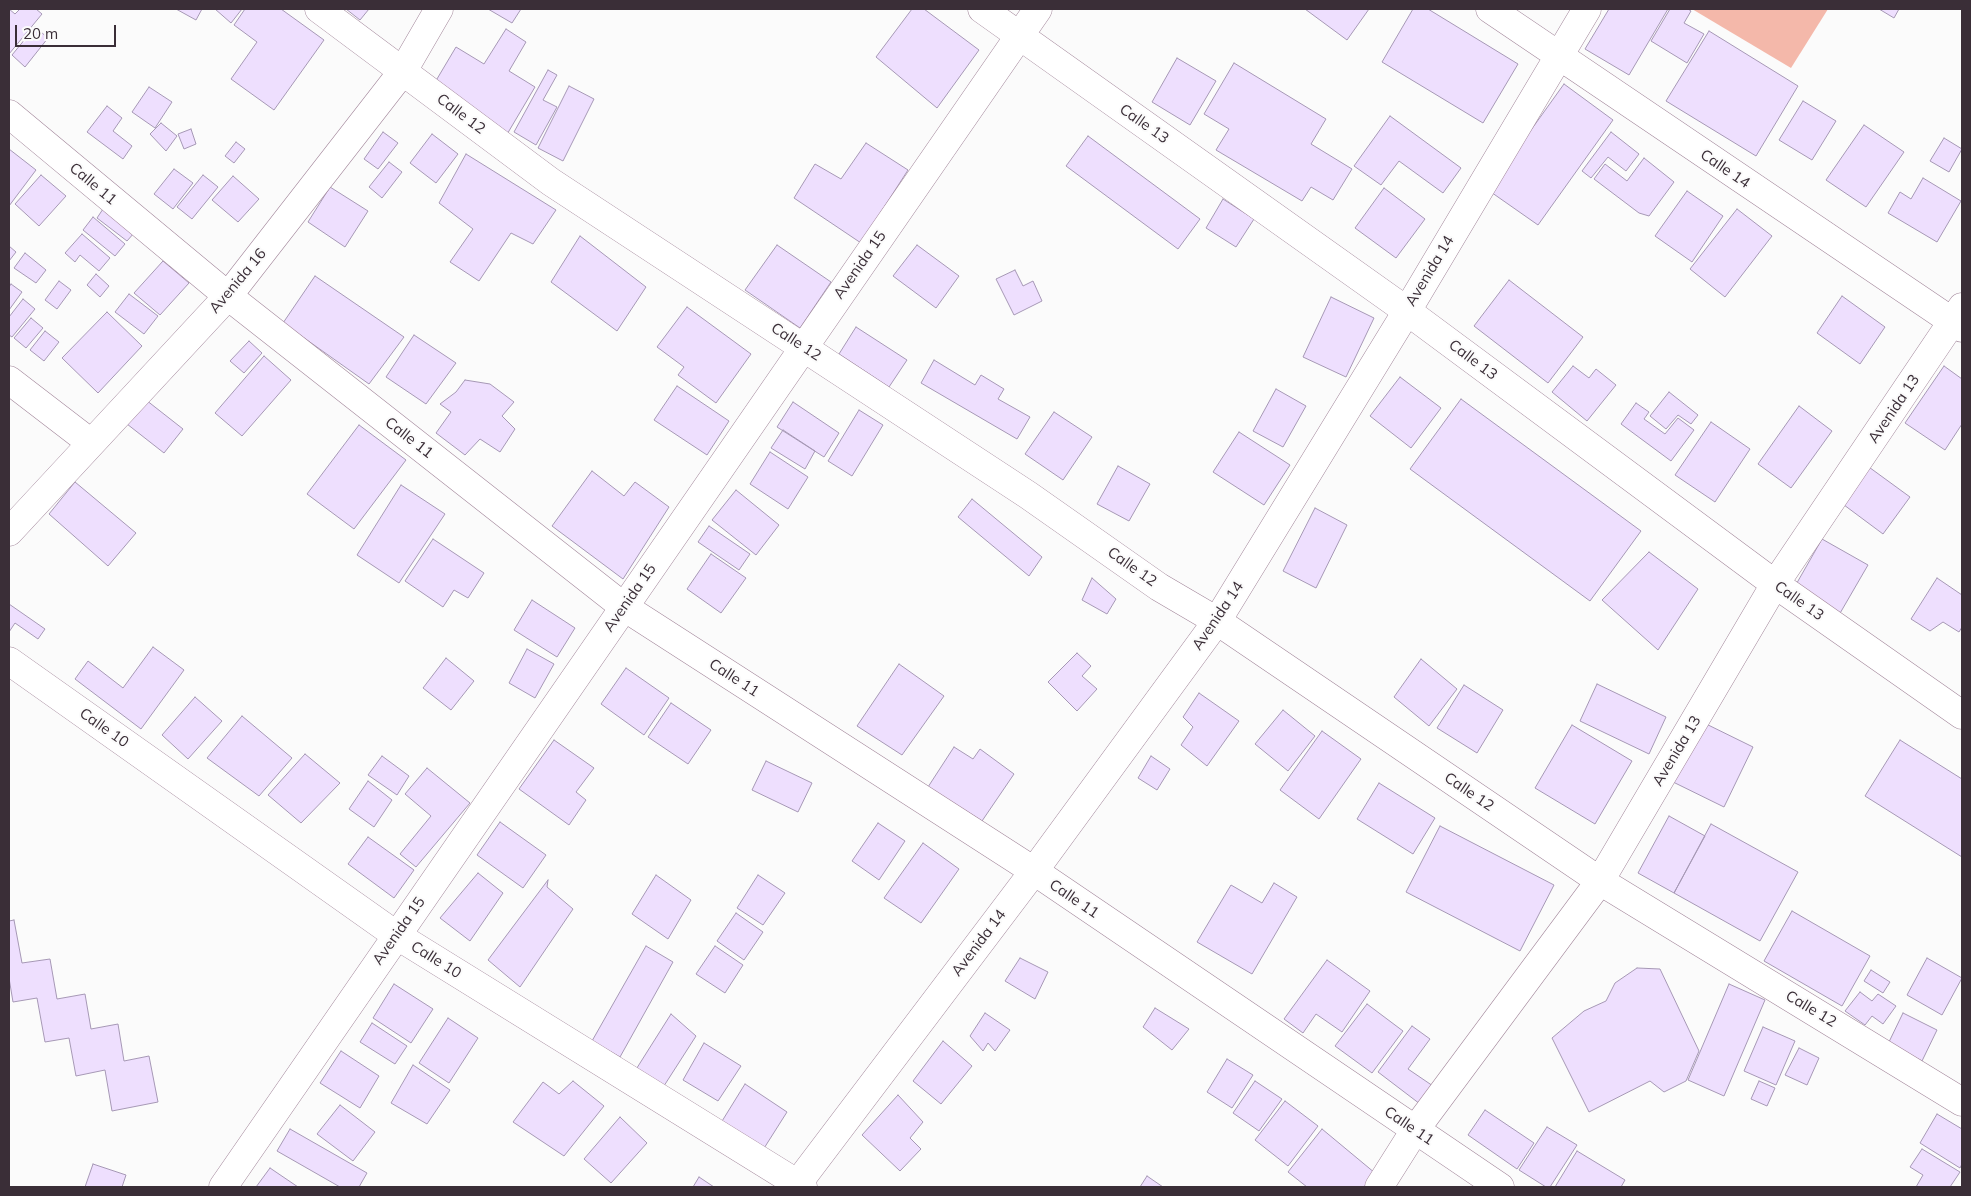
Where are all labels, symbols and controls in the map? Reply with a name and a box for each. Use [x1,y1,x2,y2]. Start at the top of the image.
scale bar [18,15,119,47]
text: 20 m [23,24,58,43]
street label: Calle 12 [433,90,489,138]
street label: Calle 13 [1116,101,1172,147]
street label: Calle 14 [1697,146,1753,192]
street label: Calle 11 [66,159,120,209]
street label: Avenida 15 [830,228,890,302]
street label: Avenida 14 [1402,233,1458,309]
street label: Avenida 16 [206,245,270,317]
street label: Calle 12 [768,319,824,365]
street label: Calle 13 [1445,336,1501,384]
street label: Avenida 13 [1864,371,1924,447]
street label: Calle 11 [381,414,437,462]
street label: Calle 12 [1104,544,1160,590]
street label: Avenida 15 [600,561,660,635]
street label: Avenida 14 [1188,578,1248,654]
street label: Calle 13 [1771,578,1827,624]
street label: Calle 11 [706,655,762,701]
street label: Calle 10 [76,705,132,751]
street label: Avenida 13 [1649,713,1705,789]
street label: Calle 12 [1441,769,1497,815]
street label: Calle 11 [1046,876,1102,922]
street label: Avenida 15 [369,894,429,968]
street label: Avenida 14 [948,906,1010,980]
street label: Calle 10 [407,937,465,983]
street label: Calle 12 [1782,987,1840,1031]
street label: Calle 11 [1381,1103,1437,1149]

